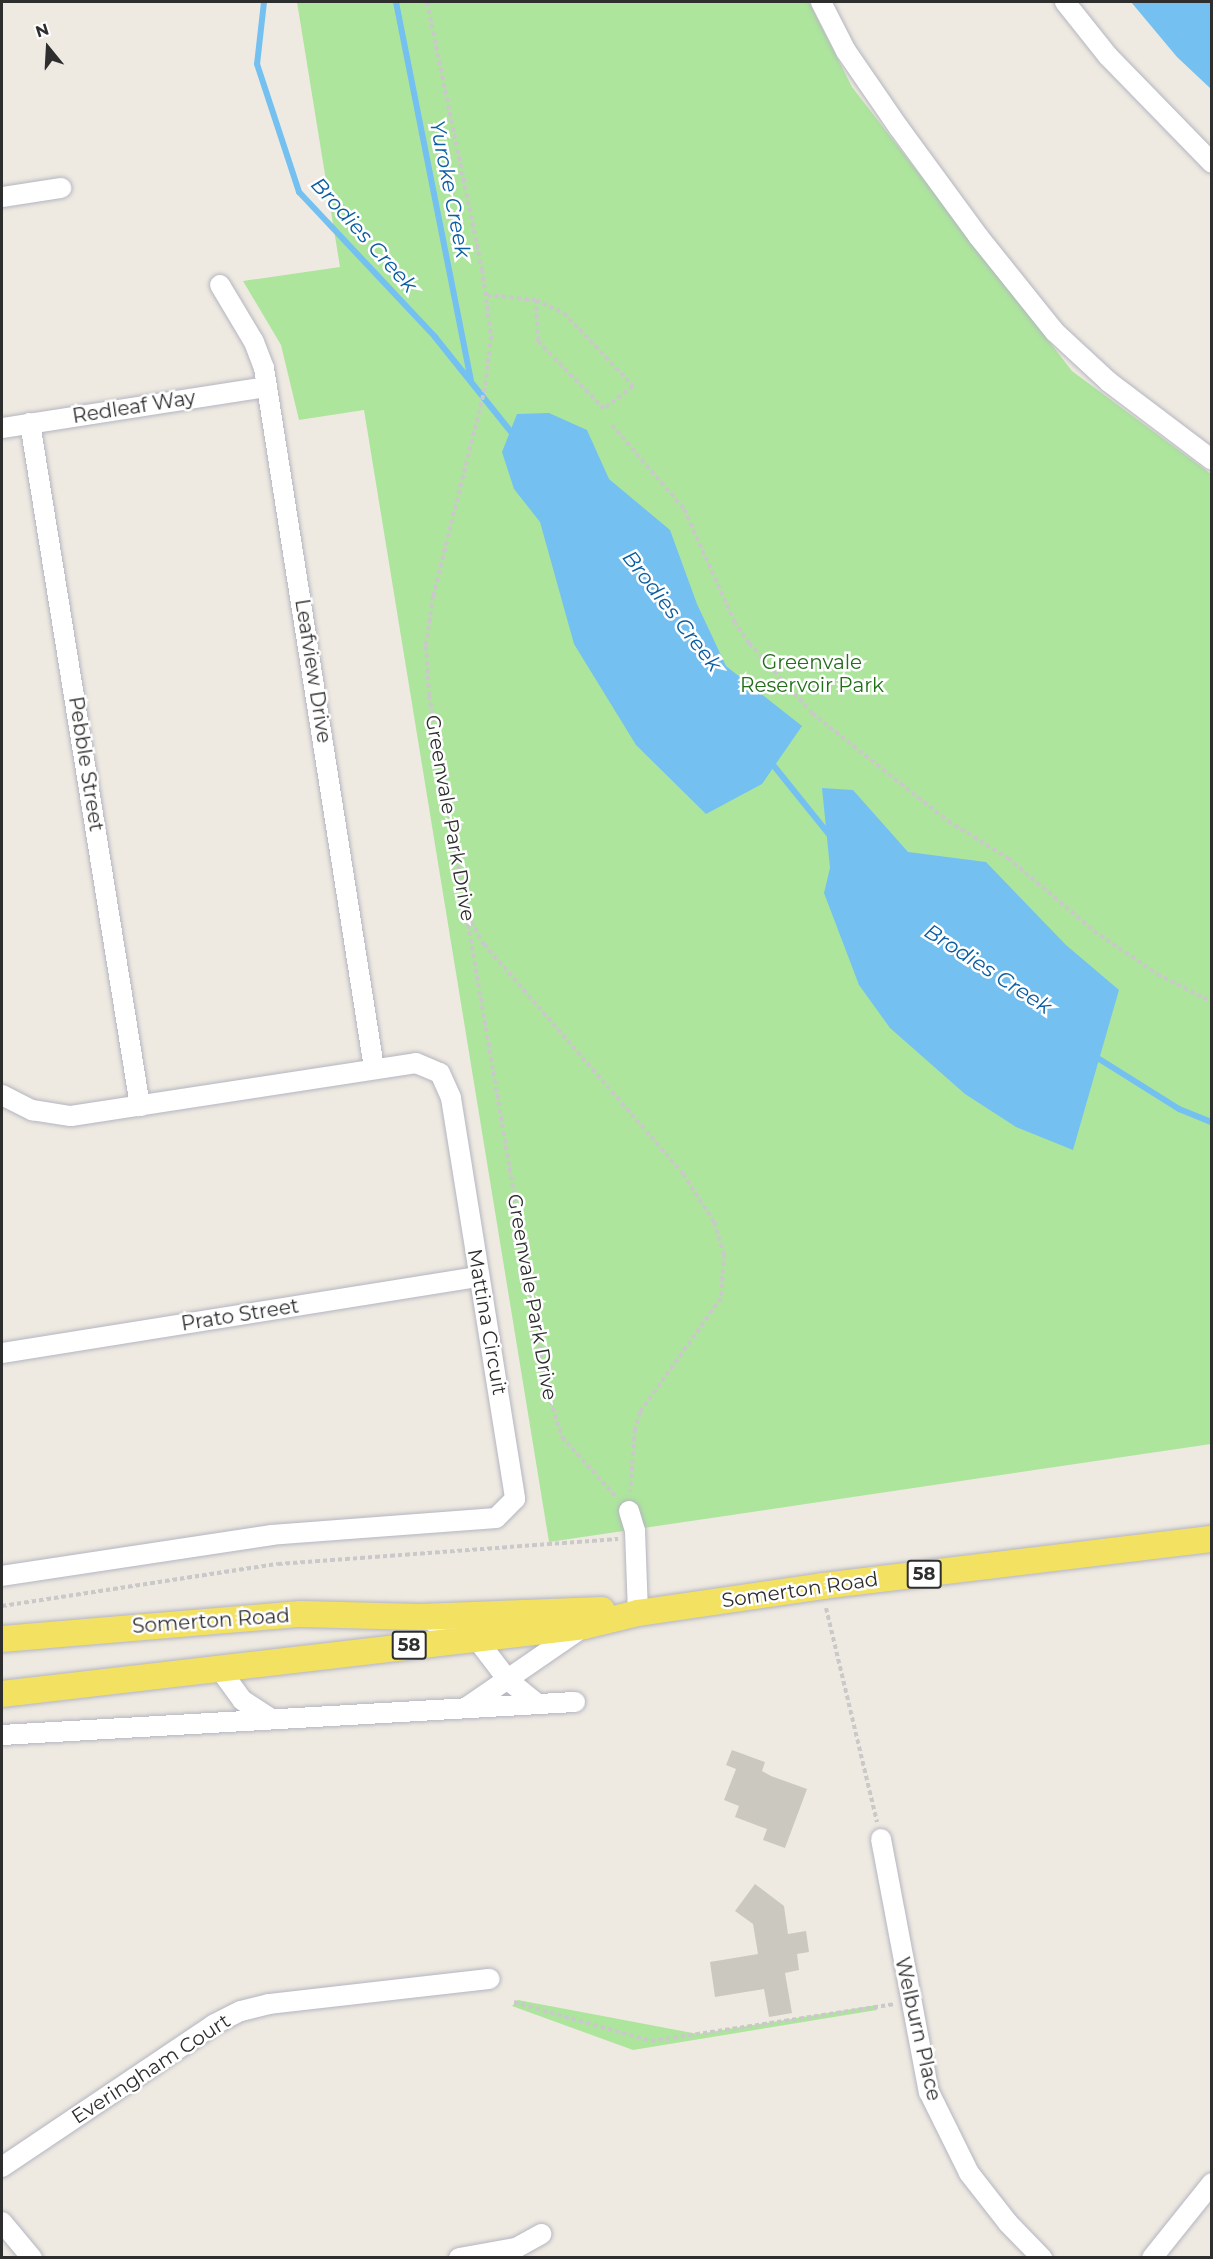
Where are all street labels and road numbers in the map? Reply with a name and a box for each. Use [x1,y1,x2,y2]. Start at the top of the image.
street label: Redleaf Way [71,385,197,429]
street label: Leafview Drive [290,597,336,745]
street label: Pebble Street [63,695,109,833]
street label: Greenvale Park Drive [420,713,480,923]
street label: Greenvale Park Drive [502,1192,562,1402]
street label: Mattina Circuit [462,1247,512,1397]
street label: Prato Street [179,1294,301,1336]
road number: 58 [906,1559,942,1589]
street label: Somerton Road [720,1567,880,1613]
street label: Somerton Road [131,1604,291,1638]
road number: 58 [391,1630,427,1660]
street label: Welburn Place [890,1955,946,2103]
street label: Everingham Court [67,2009,235,2129]

